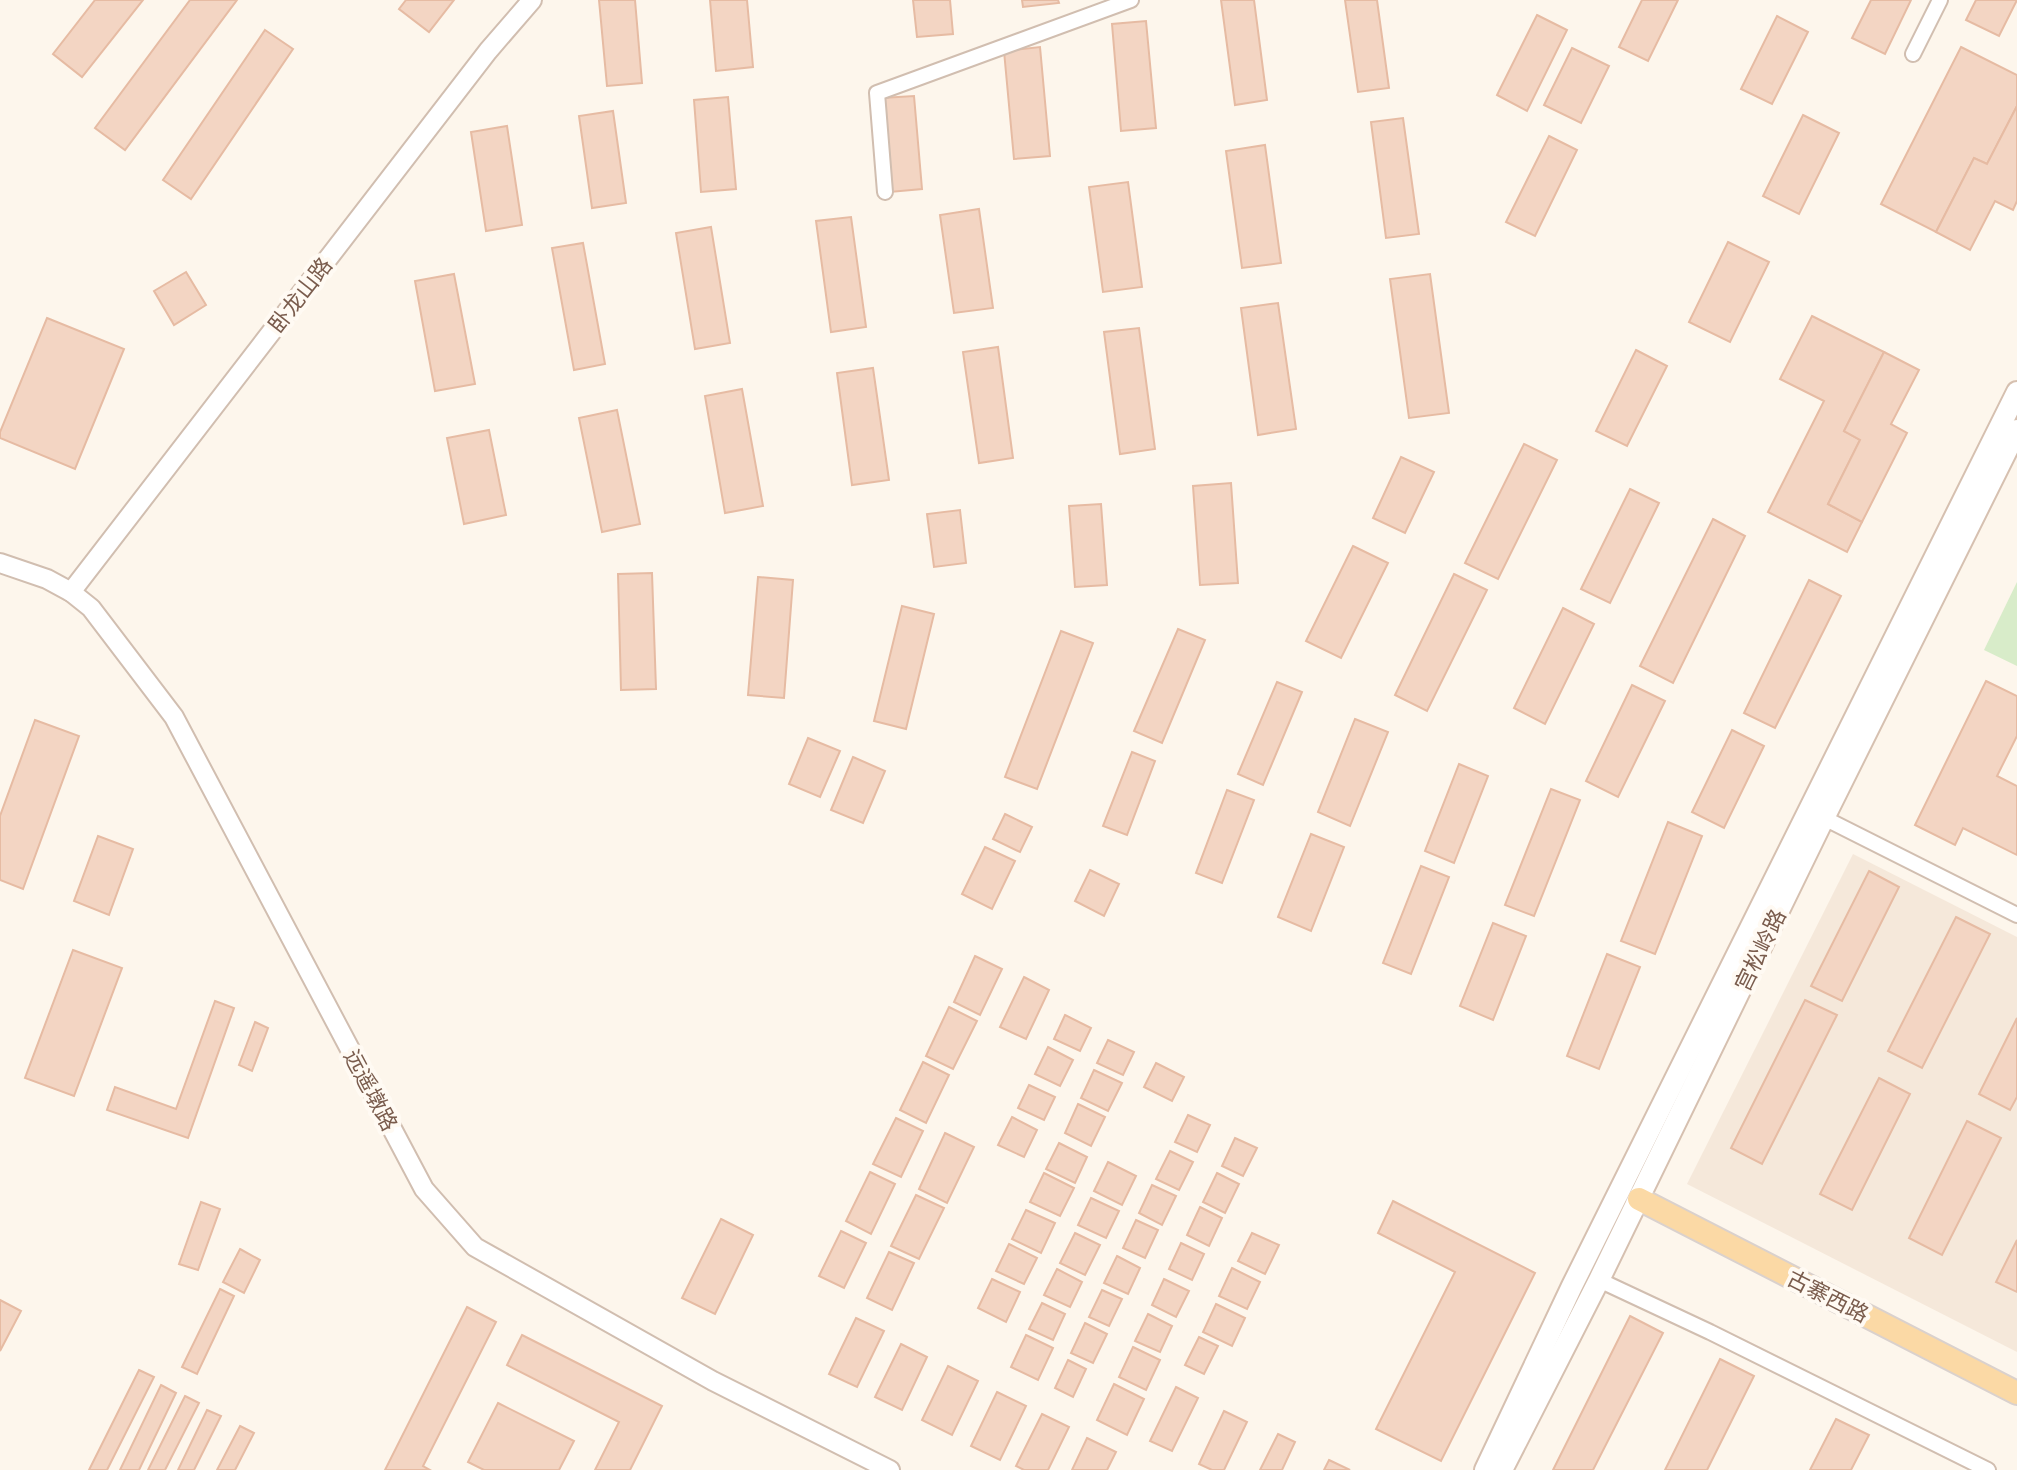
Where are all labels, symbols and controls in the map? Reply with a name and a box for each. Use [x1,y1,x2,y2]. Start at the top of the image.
street label: 卧龙山路 [262,252,338,338]
street label: 宫松岭路 [1728,904,1792,996]
street label: 远遥墩路 [338,1045,404,1135]
street label: 古寨西路 [1782,1264,1874,1328]

